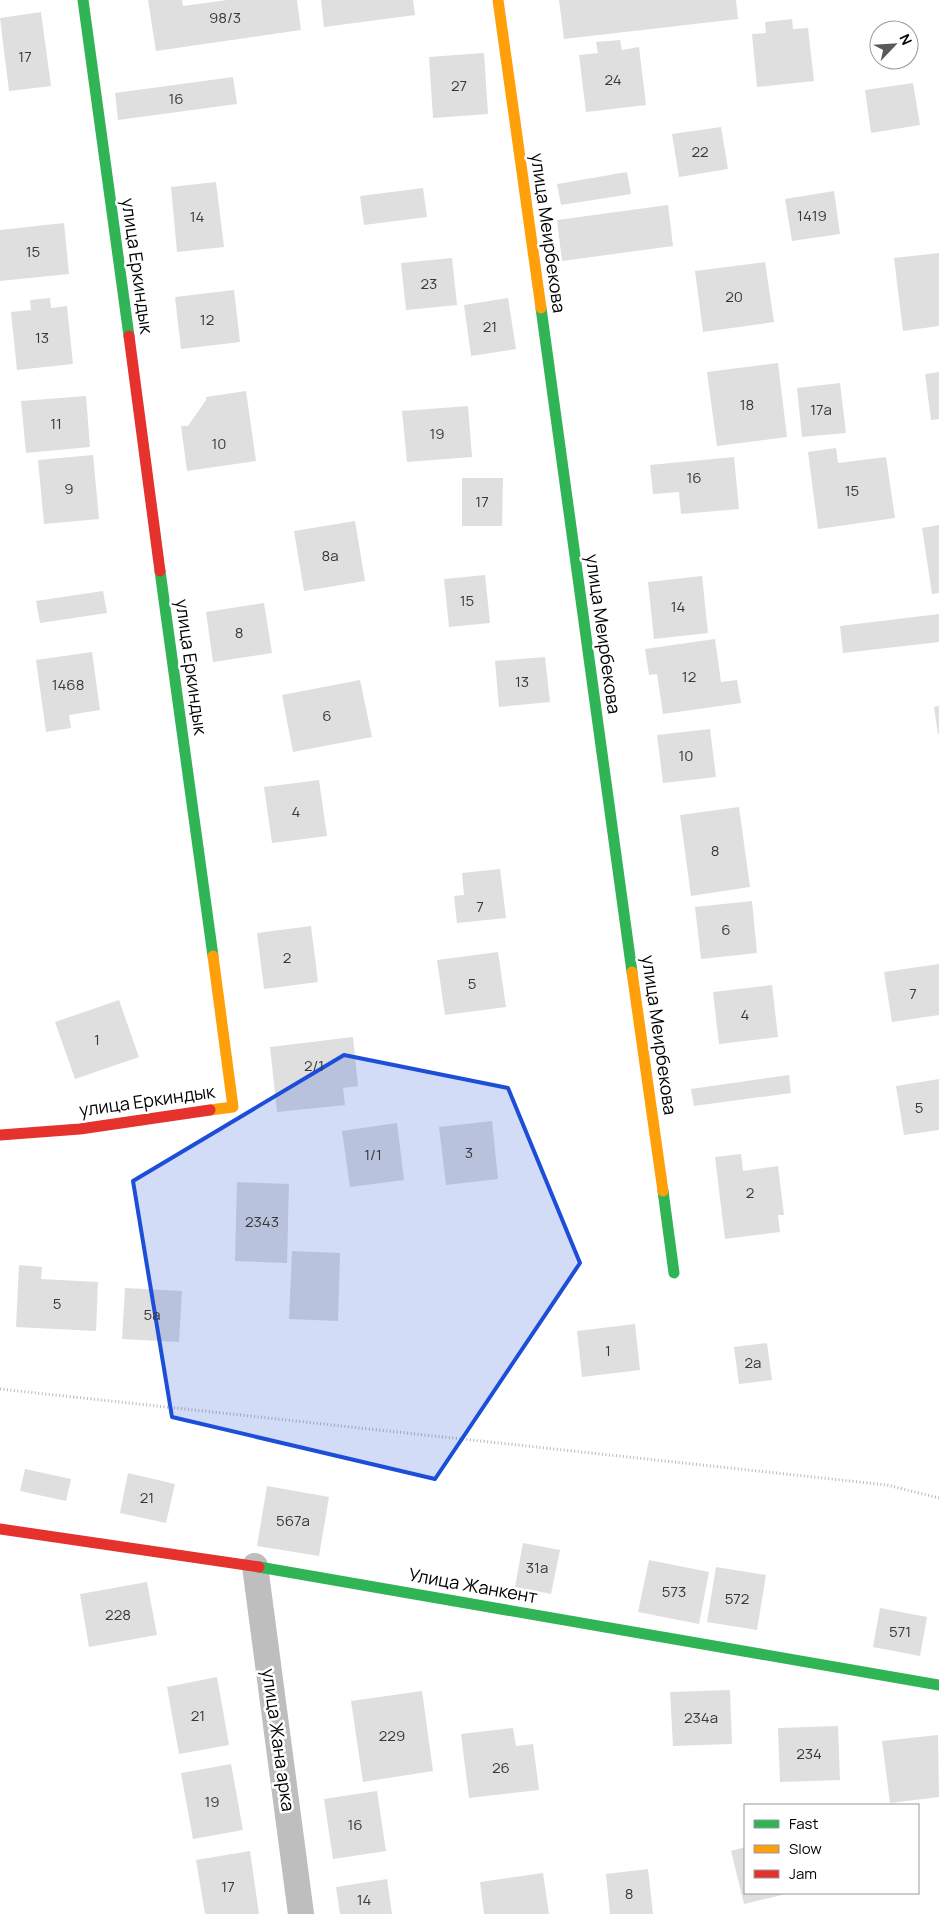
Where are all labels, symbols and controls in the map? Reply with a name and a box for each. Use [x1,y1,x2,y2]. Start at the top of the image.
house number: 98/3 [209,7,241,28]
north arrow [869,20,919,70]
text: N [895,31,917,48]
house number: 17 [18,46,32,67]
house number: 24 [604,69,622,90]
house number: 27 [451,75,467,96]
house number: 16 [168,88,184,109]
house number: 22 [691,141,709,162]
street label: улица Меирбекова [526,151,572,314]
street label: улица Еркиндык [117,196,160,336]
house number: 1419 [797,205,827,226]
house number: 14 [190,206,204,227]
house number: 15 [26,241,40,262]
house number: 23 [421,273,437,294]
house number: 20 [725,286,743,307]
house number: 12 [200,309,214,330]
house number: 21 [483,316,497,337]
house number: 13 [35,327,49,348]
house number: 18 [740,394,754,415]
house number: 17а [810,399,832,420]
house number: 11 [50,413,62,434]
house number: 19 [429,423,445,444]
house number: 10 [212,433,227,454]
house number: 16 [686,467,702,488]
house number: 9 [64,478,74,499]
house number: 15 [845,480,859,501]
house number: 17 [475,491,489,512]
house number: 8а [321,545,339,566]
street label: улица Меирбекова [581,552,627,715]
house number: 15 [460,590,474,611]
house number: 14 [671,596,685,617]
street label: улица Еркиндык [171,597,214,737]
house number: 8 [235,622,243,643]
house number: 12 [682,666,696,687]
house number: 13 [515,671,529,692]
house number: 1468 [52,674,84,695]
house number: 6 [322,705,332,726]
house number: 10 [679,745,694,766]
house number: 4 [292,801,301,822]
house number: 8 [711,840,719,861]
house number: 7 [476,896,484,917]
house number: 6 [721,919,731,940]
house number: 2 [283,947,291,968]
street label: улица Меирбекова [637,953,683,1116]
house number: 5 [468,973,476,994]
house number: 7 [909,983,917,1004]
house number: 4 [741,1004,750,1025]
house number: 1 [94,1029,100,1050]
house number: 2/1 [304,1055,324,1076]
street label: улица Еркиндык [77,1078,217,1121]
house number: 5 [915,1097,923,1118]
house number: 3 [465,1142,473,1163]
house number: 1/1 [364,1144,382,1165]
house number: 2 [746,1182,754,1203]
house number: 2343 [245,1211,279,1232]
house number: 5 [53,1293,61,1314]
house number: 5а [144,1304,161,1325]
house number: 1 [605,1340,611,1361]
house number: 2а [745,1352,761,1373]
house number: 21 [140,1487,154,1508]
house number: 567а [276,1510,310,1531]
house number: 31а [526,1557,548,1578]
street label: Улица Жанкент [407,1562,540,1608]
house number: 573 [662,1581,686,1602]
house number: 572 [725,1588,749,1609]
house number: 228 [105,1604,131,1625]
house number: 571 [889,1621,911,1642]
street label: улица Жана арка [257,1667,301,1813]
house number: 21 [191,1705,205,1726]
house number: 234а [684,1707,718,1728]
house number: 229 [379,1725,405,1746]
house number: 234 [796,1743,822,1764]
house number: 26 [492,1757,510,1778]
house number: 19 [204,1791,220,1812]
legend [744,1804,919,1894]
text: Fast [789,1813,818,1834]
house number: 16 [347,1814,363,1835]
text: Slow [789,1838,822,1859]
text: Jam [789,1863,817,1884]
house number: 17 [221,1876,235,1897]
house number: 8 [625,1883,633,1904]
house number: 14 [357,1889,371,1910]

